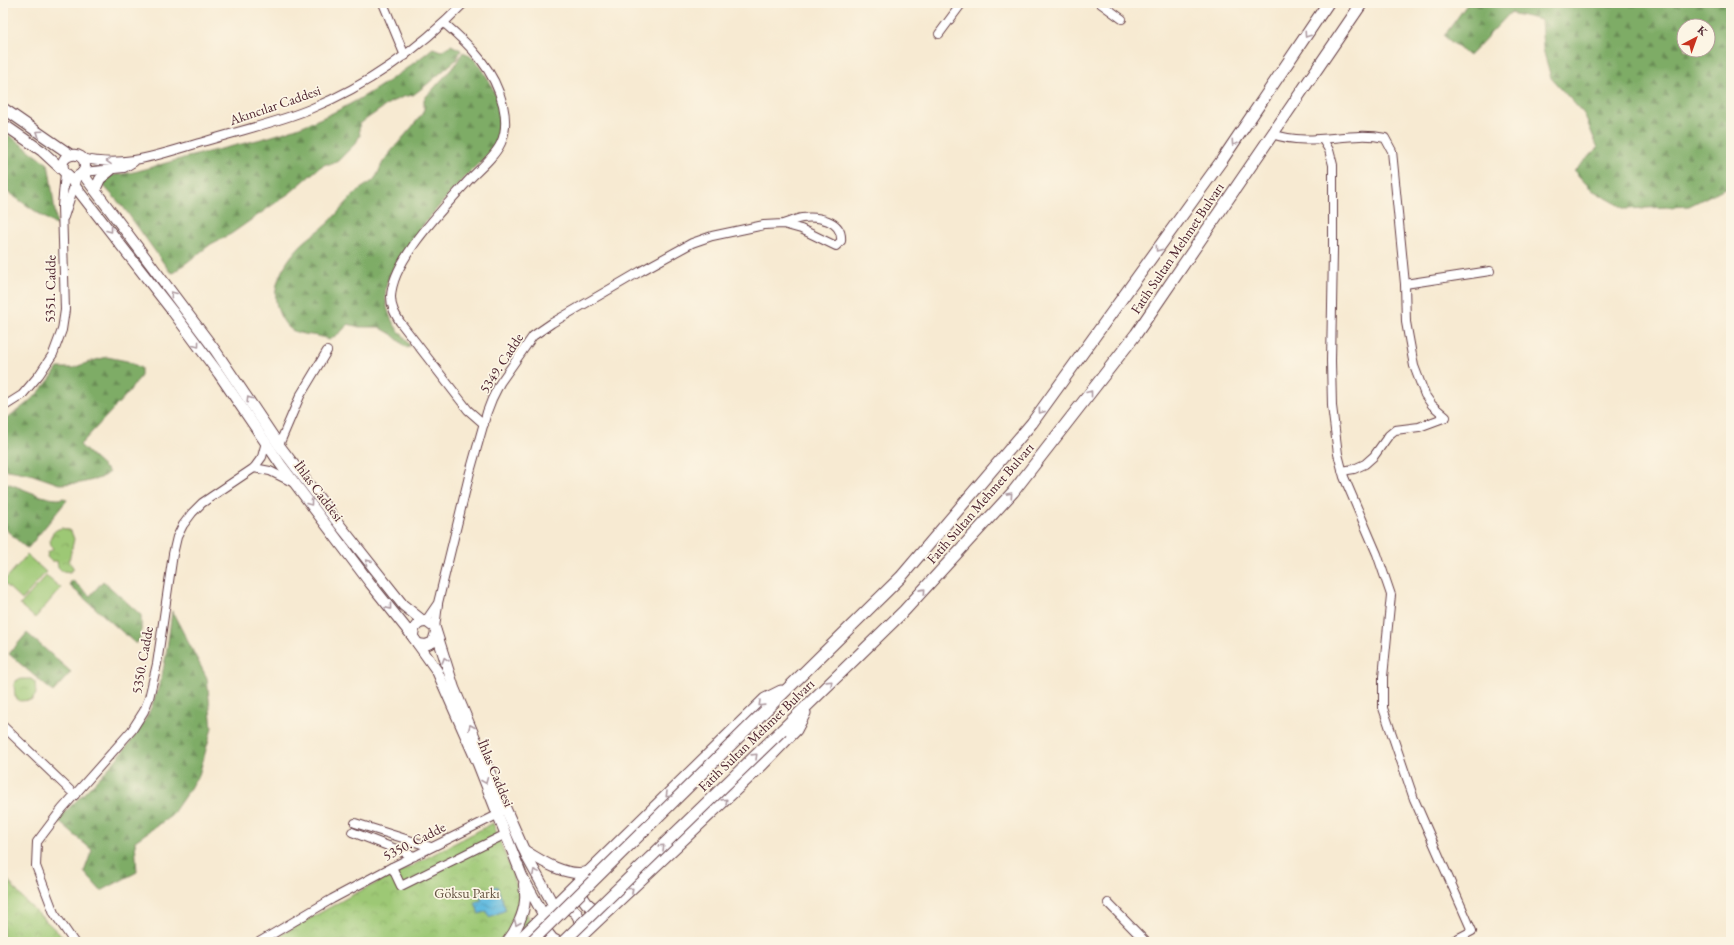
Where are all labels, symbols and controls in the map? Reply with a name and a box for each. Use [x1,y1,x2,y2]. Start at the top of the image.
north arrow [1676,18,1716,58]
text: K [1695,22,1711,39]
one-way arrow [1305,31,1312,38]
street label: Akıncılar Caddesi [226,81,324,129]
one-way arrow [36,130,43,138]
one-way arrow [1231,139,1239,146]
one-way arrow [106,157,112,166]
street label: Fatih Sultan Mehmet Bulvarı [1126,178,1228,317]
one-way arrow [105,225,112,232]
one-way arrow [1156,244,1163,251]
street label: 5351. Cadde [40,254,60,323]
one-way arrow [170,291,178,298]
street label: 5349. Cadde [475,329,527,396]
one-way arrow [192,341,200,348]
one-way arrow [1085,390,1092,397]
one-way arrow [247,397,254,404]
one-way arrow [1039,406,1046,413]
street label: Fatih Sultan Mehmet Bulvarı [922,438,1038,567]
street label: İhlas Caddesi [290,457,348,525]
one-way arrow [1005,492,1013,500]
one-way arrow [305,499,313,506]
one-way arrow [366,560,373,567]
one-way arrow [918,589,925,596]
one-way arrow [384,602,391,609]
street label: 5350. Cadde [127,624,157,695]
one-way arrow [441,657,449,664]
street label: Fatih Sultan Mehmet Bulvarı [694,674,818,795]
one-way arrow [825,680,833,688]
one-way arrow [758,699,766,706]
one-way arrow [468,724,476,732]
street label: İhlas Caddesi [474,737,518,810]
one-way arrow [750,753,758,761]
one-way arrow [480,777,488,784]
one-way arrow [665,790,673,798]
one-way arrow [720,798,728,805]
street label: 5350. Cadde [380,817,449,864]
one-way arrow [657,844,665,852]
one-way arrow [532,869,540,876]
park label: Göksu Parkı [434,884,500,902]
one-way arrow [626,888,633,895]
one-way arrow [514,920,522,927]

